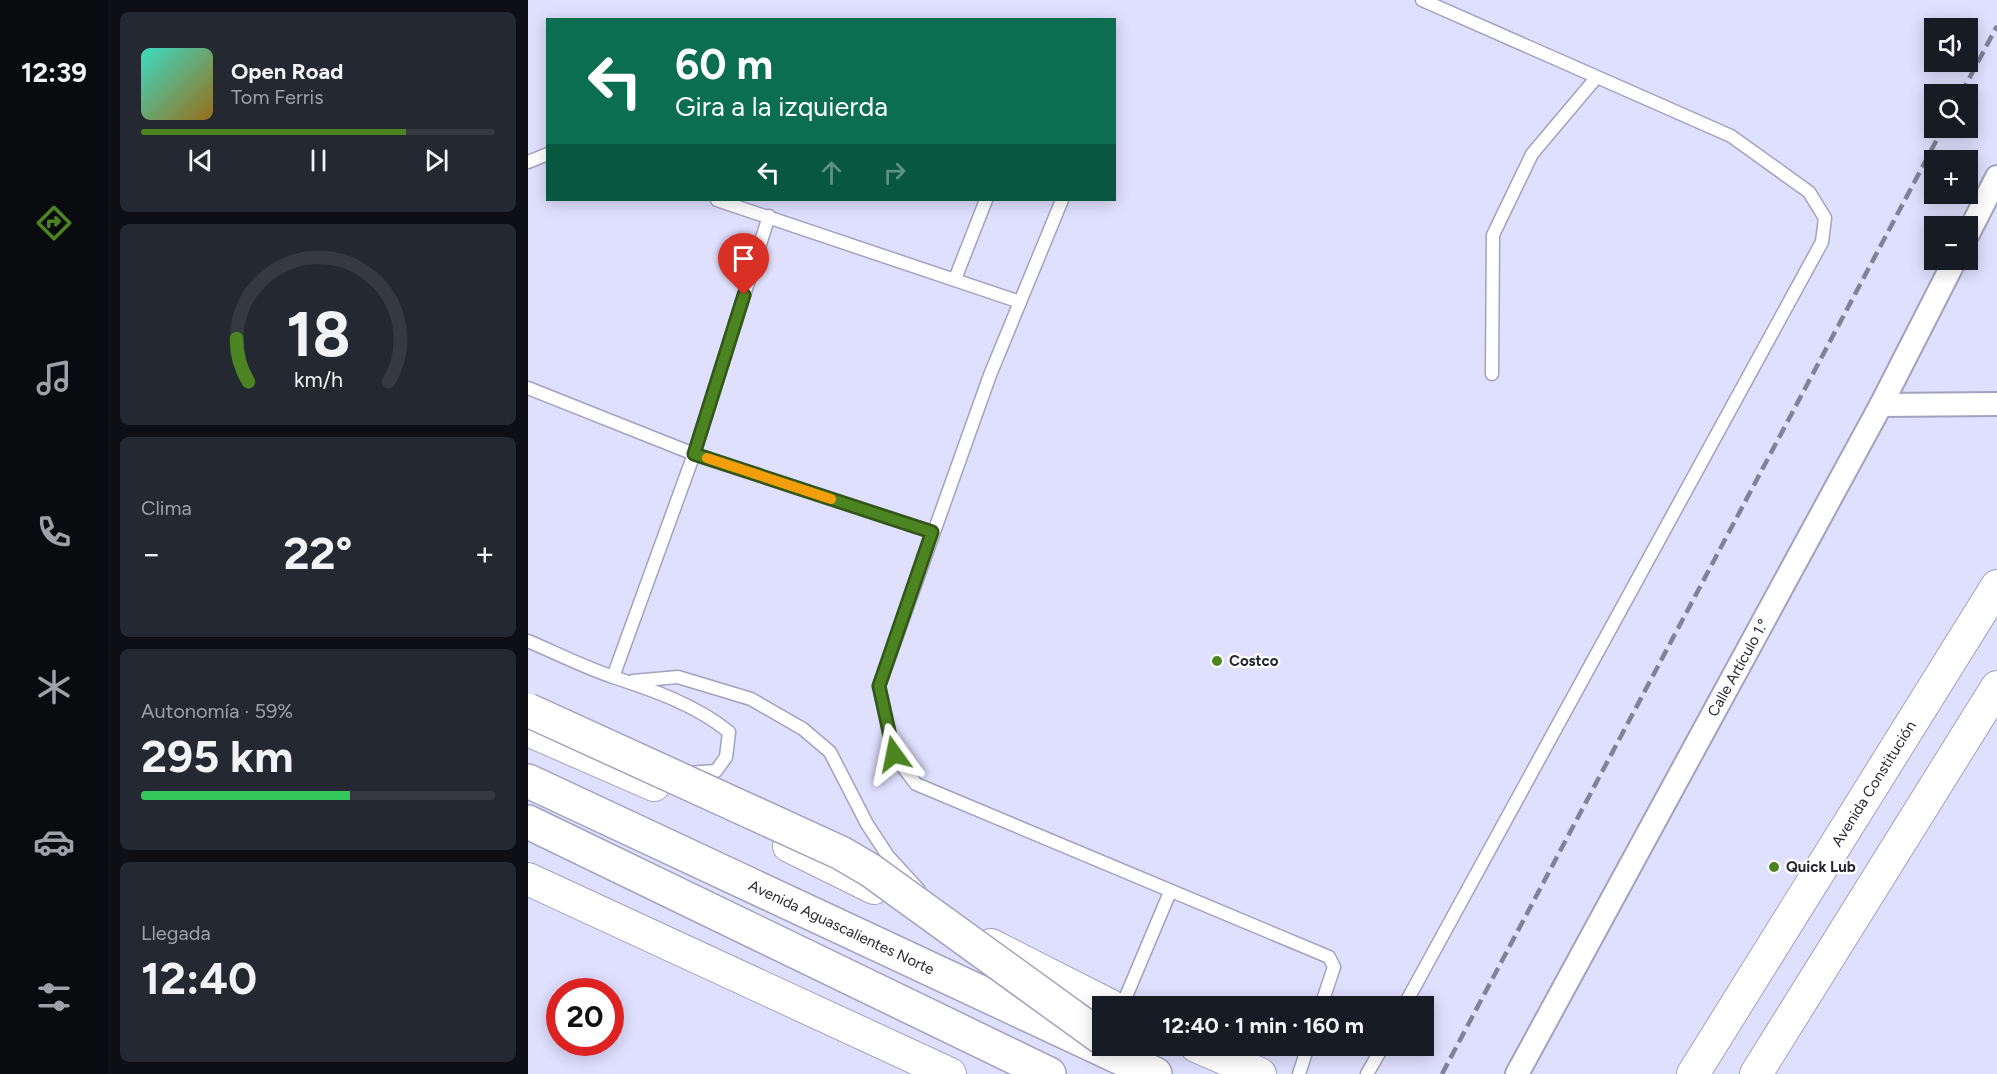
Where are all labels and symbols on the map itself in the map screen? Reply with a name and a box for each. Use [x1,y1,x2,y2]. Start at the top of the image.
pin [718,233,769,295]
street label: Calle Artículo 1.º [1704,616,1772,720]
place label: Costco [1229,652,1279,670]
marker: Costco [1210,654,1224,668]
street label: Avenida Constitución [1828,718,1920,850]
position arrow [862,722,926,786]
place label: Quick Lub [1786,858,1856,876]
marker: Quick Lub [1767,860,1781,874]
street label: Avenida Aguascalientes Norte [746,876,937,979]
speed limit sign: 20 [546,978,624,1056]

